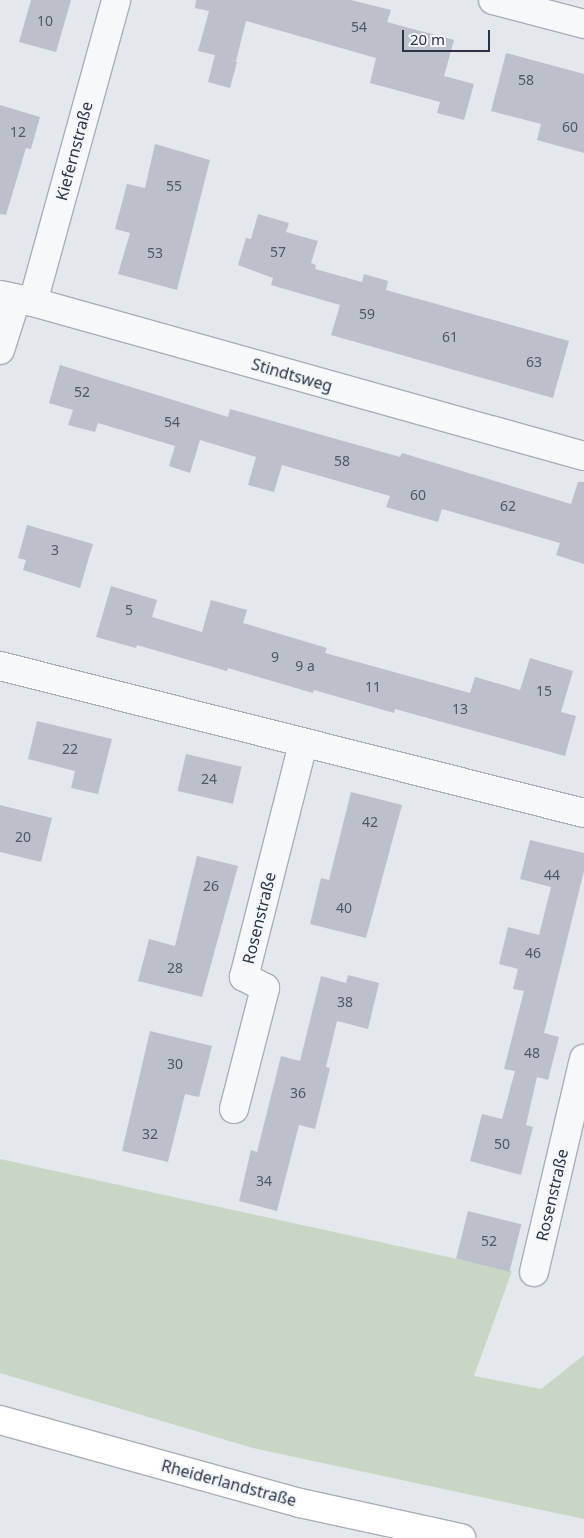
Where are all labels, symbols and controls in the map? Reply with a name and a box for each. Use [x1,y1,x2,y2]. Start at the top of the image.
house number: 10 [37,13,53,29]
house number: 54 [351,19,367,35]
scale bar [404,20,492,52]
text: 20 m [410,29,445,49]
house number: 58 [518,72,534,88]
street label: Kiefernstraße [52,99,96,203]
house number: 60 [562,119,578,135]
house number: 12 [10,124,26,140]
house number: 55 [166,178,182,194]
house number: 57 [270,244,286,260]
house number: 53 [147,245,163,261]
house number: 59 [359,306,375,322]
house number: 61 [442,329,458,345]
street label: Stindtsweg [249,354,335,396]
house number: 63 [526,354,542,370]
house number: 52 [74,384,90,400]
house number: 54 [164,414,180,430]
house number: 58 [334,453,350,469]
house number: 60 [410,487,426,503]
house number: 62 [500,498,516,514]
house number: 3 [51,542,59,558]
house number: 5 [125,602,133,618]
house number: 9 [271,649,279,665]
house number: 9 a [295,658,315,674]
house number: 11 [365,679,381,695]
house number: 15 [536,683,552,699]
house number: 13 [452,701,468,717]
house number: 22 [62,741,78,757]
house number: 24 [201,771,217,787]
house number: 42 [362,814,378,830]
house number: 20 [15,829,31,845]
house number: 44 [544,867,560,883]
street label: Rosenstraße [238,870,280,966]
house number: 26 [203,878,219,894]
house number: 40 [336,900,352,916]
house number: 46 [525,945,541,961]
house number: 28 [167,960,183,976]
house number: 38 [337,994,353,1010]
house number: 48 [524,1045,540,1061]
house number: 30 [167,1056,183,1072]
house number: 36 [290,1085,306,1101]
house number: 32 [142,1126,158,1142]
house number: 50 [494,1136,510,1152]
street label: Rosenstraße [532,1147,572,1243]
house number: 34 [256,1173,272,1189]
house number: 52 [481,1233,497,1249]
street label: Rheiderlandstraße [159,1456,299,1510]

